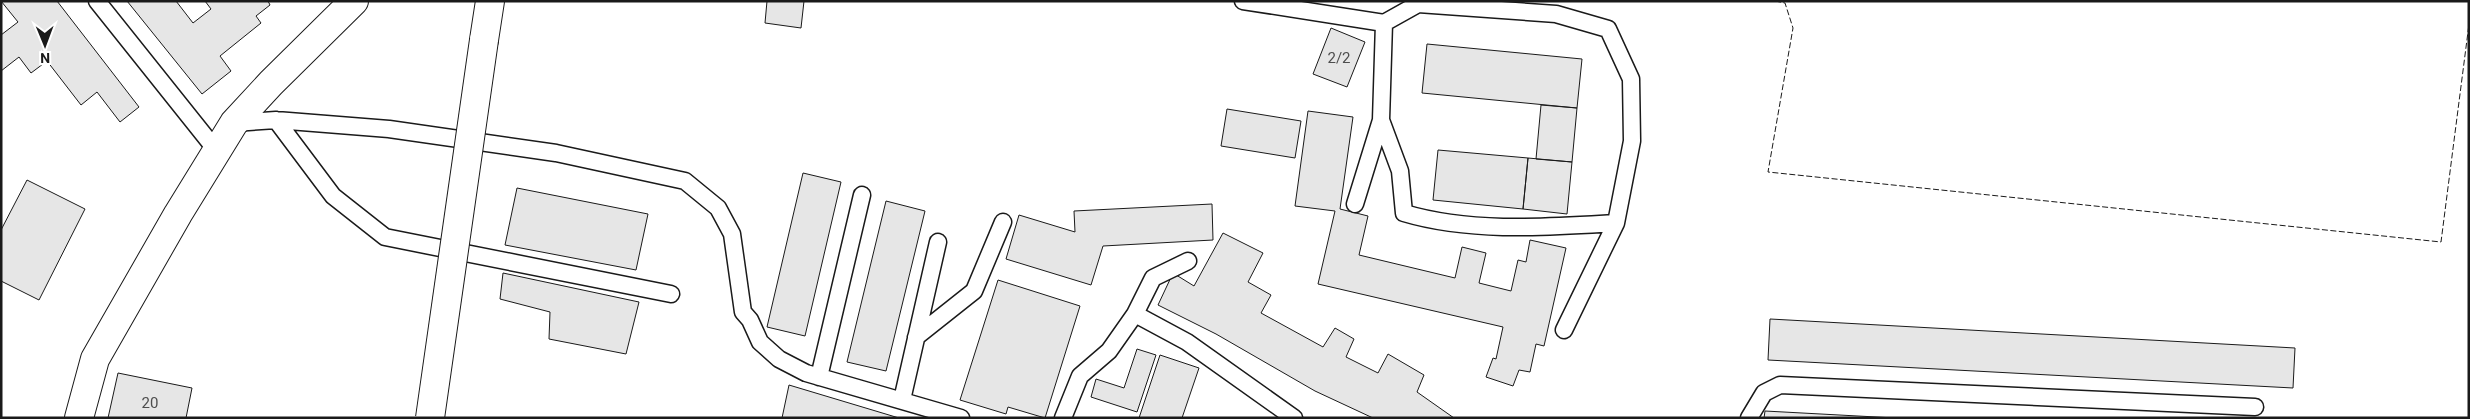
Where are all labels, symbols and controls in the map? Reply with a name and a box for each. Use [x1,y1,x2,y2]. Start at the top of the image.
north arrow [20,20,70,70]
house number: 2/2 [1327,49,1351,67]
text: N [40,50,50,66]
house number: 20 [142,394,158,412]

